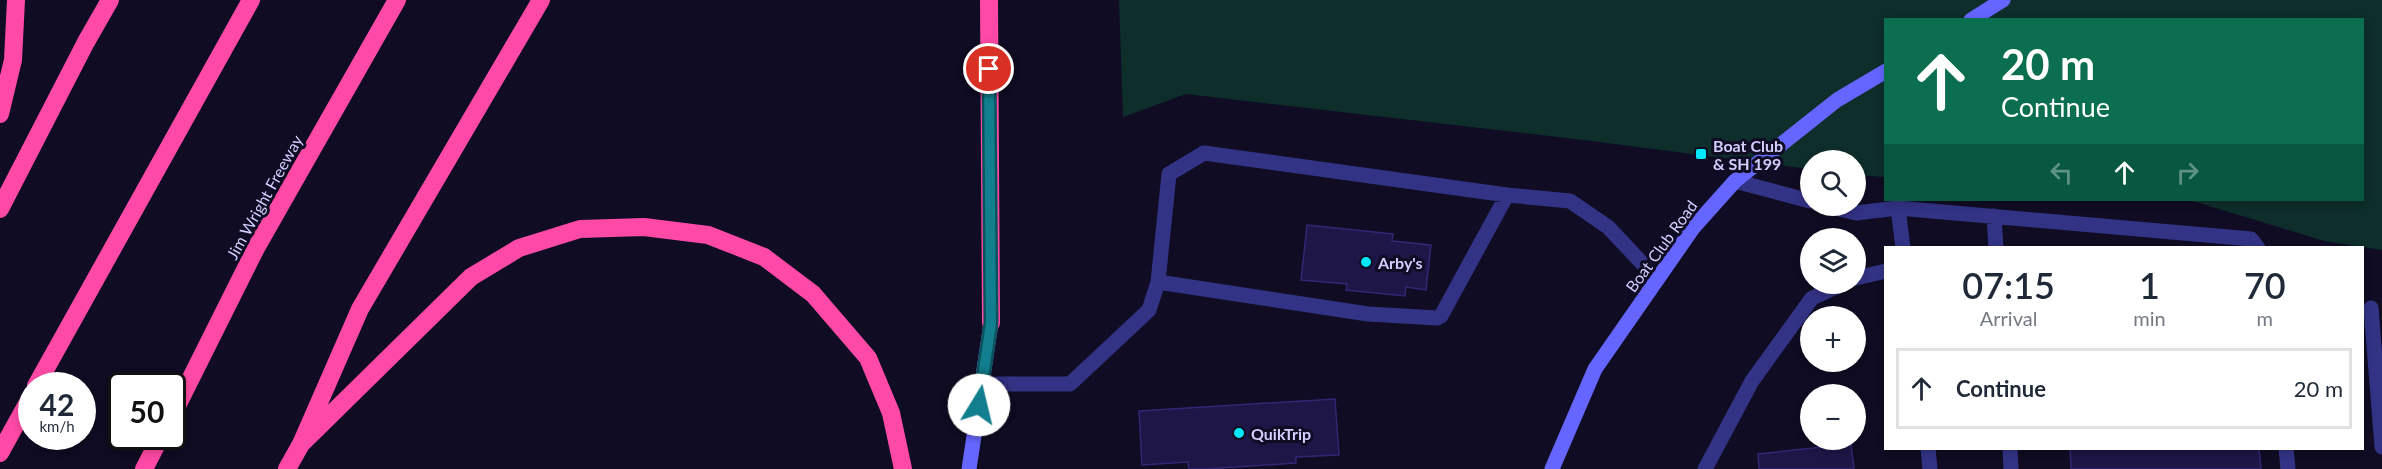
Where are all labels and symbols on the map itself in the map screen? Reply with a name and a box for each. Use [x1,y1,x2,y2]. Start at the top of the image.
pin [963,43,1014,94]
street label: Jim Wright Freeway [222,131,306,262]
place label: Boat Club & SH 199 [1713,136,1783,173]
marker: Boat Club & SH 199 [1694,147,1708,161]
street label: Boat Club Road [1621,196,1701,296]
place label: Arby's [1377,253,1423,272]
marker: Arby's [1359,255,1373,269]
speed limit sign: 50 [108,372,186,450]
position arrow [947,373,1011,437]
place label: QuikTrip [1251,424,1311,443]
marker: QuikTrip [1232,426,1246,440]

